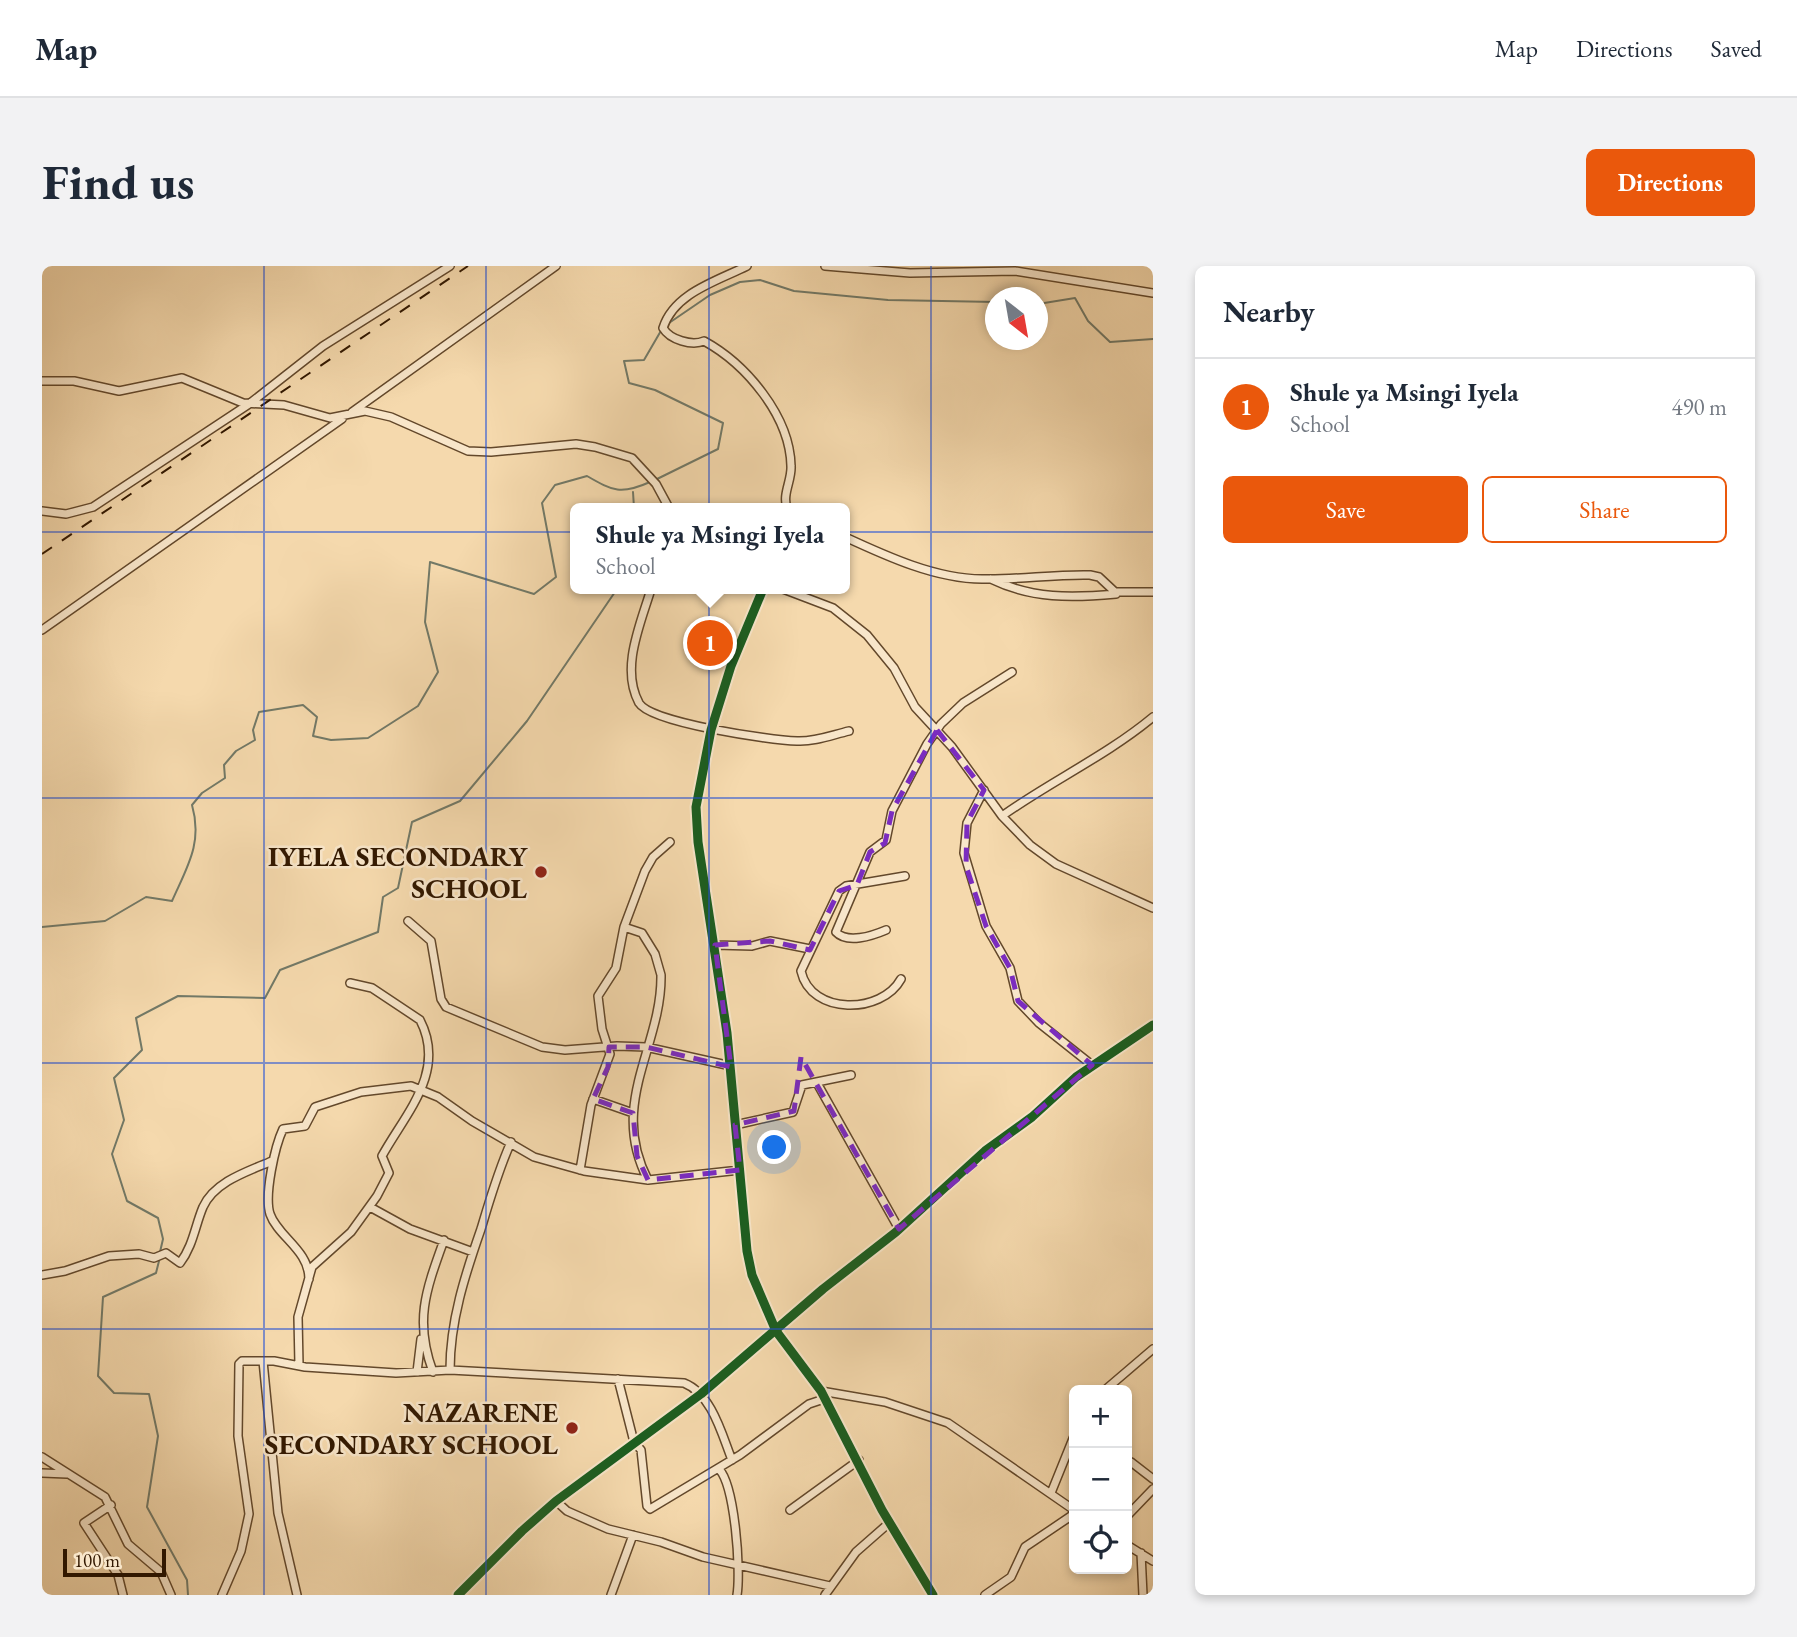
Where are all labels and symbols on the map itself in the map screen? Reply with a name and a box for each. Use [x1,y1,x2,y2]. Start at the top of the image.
north arrow [985,287,1048,350]
pin: 1 [687,617,733,669]
place label: IYELA SECONDARY SCHOOL [268,838,529,906]
marker: IYELA SECONDARY SCHOOL [533,864,549,880]
your location [757,1130,791,1164]
place label: NAZARENE SECONDARY SCHOOL [265,1394,559,1462]
marker: NAZARENE SECONDARY SCHOOL [564,1420,580,1436]
scale bar [63,1546,166,1578]

